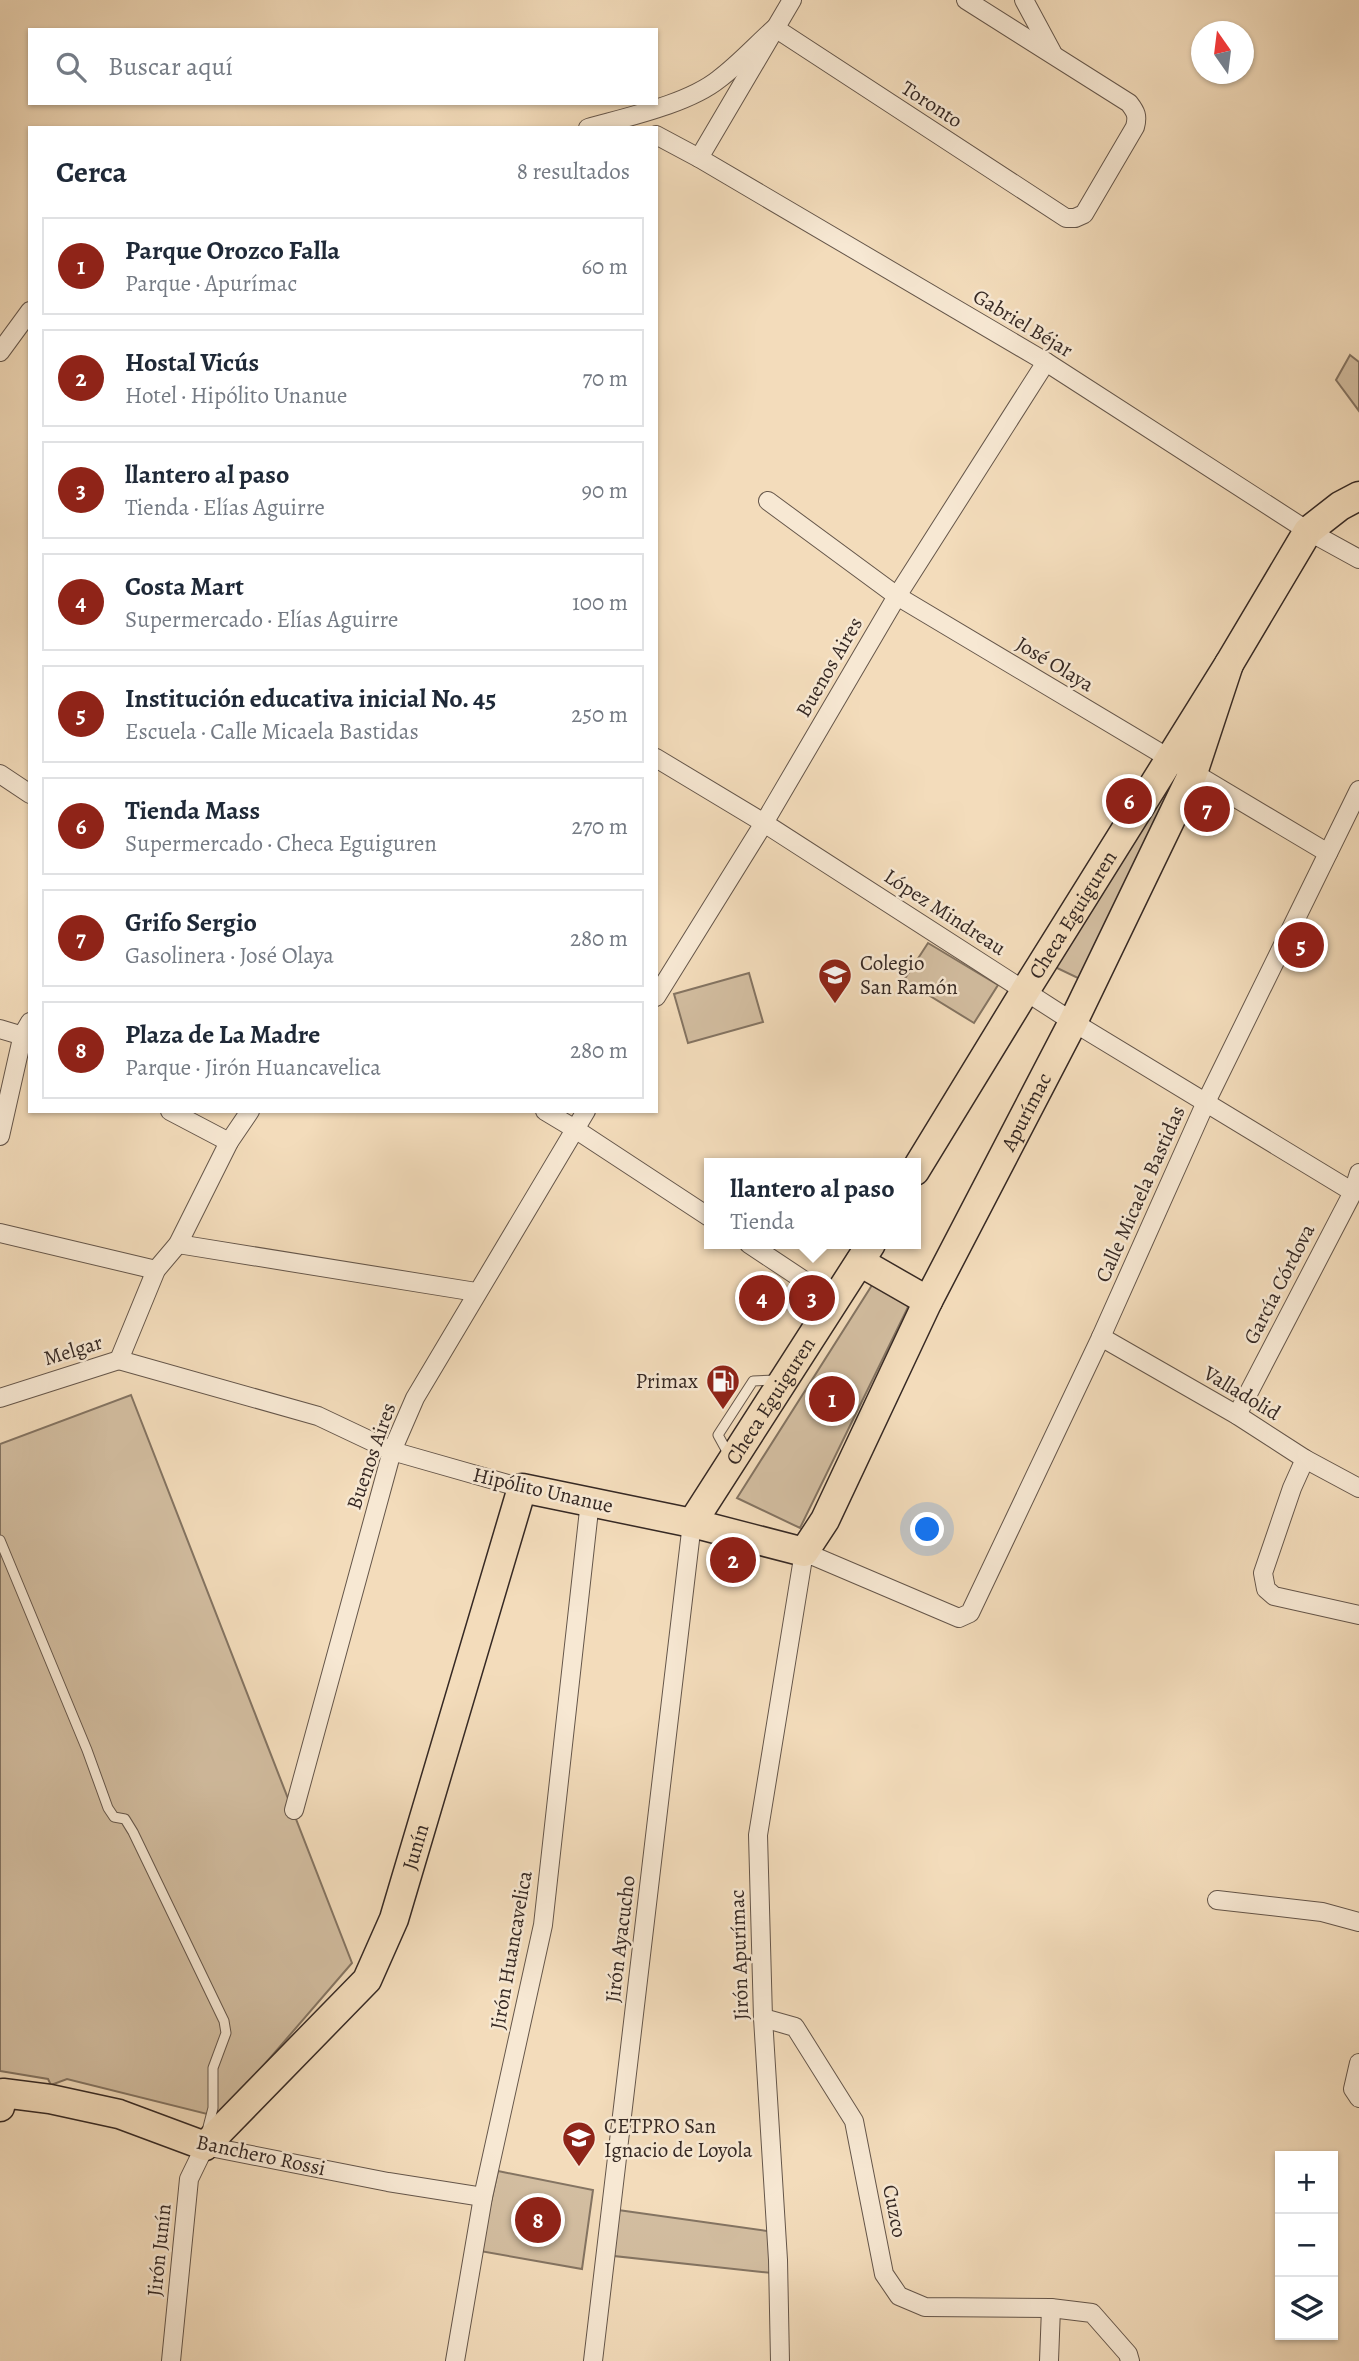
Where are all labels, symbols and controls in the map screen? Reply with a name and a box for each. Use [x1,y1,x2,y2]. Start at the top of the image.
north arrow [1191,21,1254,84]
search box [28,28,658,105]
icon: search [52,48,90,86]
text: Buscar aquí [108,49,233,84]
street label: Toronto [896,74,968,134]
text: Cerca [56,152,127,192]
text: 8 resultados [517,156,630,187]
text: Parque Orozco Falla [125,233,340,268]
text: 1 [77,251,85,282]
text: 60 m [581,251,628,282]
text: Parque · Apurímac [125,268,297,299]
street label: Gabriel Béjar [968,282,1078,364]
text: Hostal Vicús [125,345,259,380]
text: 2 [75,363,87,394]
text: 70 m [582,363,628,394]
text: Hotel · Hipólito Unanue [125,380,347,411]
text: llantero al paso [125,457,289,492]
text: 3 [76,475,86,506]
text: 90 m [582,475,628,506]
text: Tienda · Elías Aguirre [125,492,325,523]
text: Costa Mart [125,569,244,604]
text: 4 [76,587,86,618]
text: 100 m [572,587,628,618]
text: Supermercado · Elías Aguirre [125,604,398,635]
street label: Buenos Aires [789,612,869,722]
street label: José Olaya [1011,630,1099,698]
text: Institución educativa inicial No. 45 [125,681,496,716]
text: 5 [76,699,86,730]
text: 250 m [571,699,628,730]
text: Escuela · Calle Micaela Bastidas [125,716,419,747]
pin: 6 [1106,775,1152,827]
pin: 7 [1184,783,1230,835]
text: Tienda Mass [125,793,260,828]
text: 6 [76,811,86,842]
text: 270 m [571,811,628,842]
text: Supermercado · Checa Eguiguren [125,828,437,859]
street label: Checa Eguiguren [1022,845,1123,984]
street label: López Mindreau [879,862,1012,962]
text: Grifo Sergio [125,905,257,940]
pin: 5 [1278,919,1324,971]
text: 7 [76,923,86,954]
text: 280 m [570,923,628,954]
text: Gasolinera · José Olaya [125,940,334,971]
place label: Colegio San Ramón [860,949,958,1001]
school or university icon: Colegio San Ramón [816,956,854,1005]
text: Plaza de La Madre [125,1017,320,1052]
text: 8 [75,1035,87,1066]
text: 280 m [570,1035,628,1066]
text: Parque · Jirón Huancavelica [125,1052,381,1083]
street label: Apurímac [994,1068,1058,1157]
street label: Calle Micaela Bastidas [1089,1101,1191,1287]
popup [704,1158,921,1249]
text: llantero al paso [730,1171,895,1206]
text: Tienda [730,1206,795,1237]
street label: García Córdova [1237,1219,1321,1349]
pin: 4 [739,1272,785,1324]
pin: 3 [789,1272,835,1324]
street label: Melgar [40,1328,106,1372]
street label: Checa Eguiguren [719,1332,822,1470]
street label: Valladolid [1197,1359,1286,1427]
fuel station icon: Primax [704,1362,742,1411]
place label: Primax [635,1367,698,1395]
pin: 1 [809,1373,855,1425]
street label: Buenos Aires [340,1399,402,1513]
street label: Hipólito Unanue [470,1460,616,1520]
your location [910,1512,944,1546]
pin: 2 [710,1534,756,1586]
street label: Junín [395,1821,435,1873]
street label: Jirón Huancavelica [483,1868,539,2032]
street label: Jirón Ayacucho [598,1874,642,2004]
street label: Jirón Apurímac [723,1889,755,2021]
place label: CETPRO San Ignacio de Loyola [604,2112,753,2164]
school or university icon: CETPRO San Ignacio de Loyola [560,2119,598,2168]
street label: Banchero Rossi [194,2128,328,2182]
map controls [1275,2151,1338,2340]
button: + [1275,2151,1338,2214]
street label: Cuzco [876,2182,914,2240]
pin: 8 [515,2194,561,2246]
street label: Jirón Junín [140,2202,178,2298]
button: − [1275,2214,1338,2277]
button: layers [1275,2277,1338,2340]

